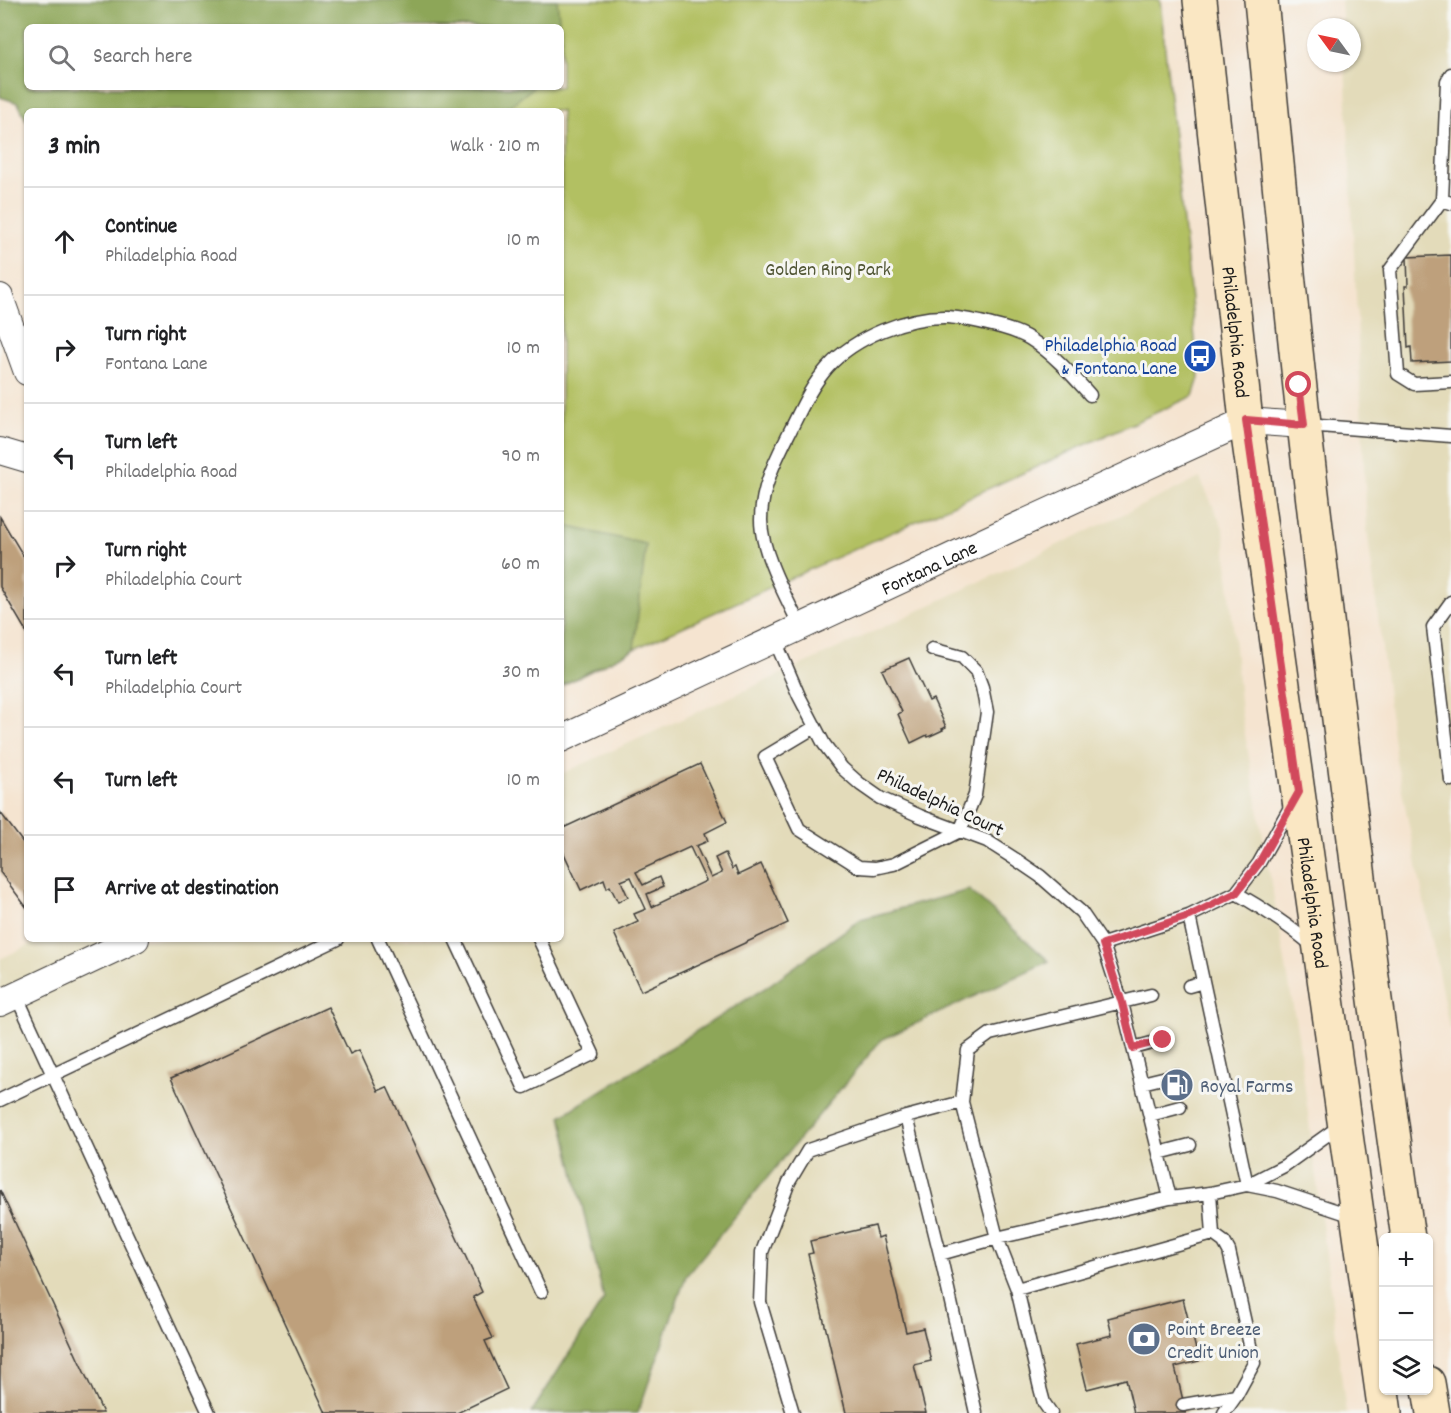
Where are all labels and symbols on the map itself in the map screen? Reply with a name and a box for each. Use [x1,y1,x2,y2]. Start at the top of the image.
north arrow [1307,18,1361,72]
park label: Golden Ring Park [765,257,891,285]
street label: Philadelphia Road [1212,265,1254,400]
place label: Philadelphia Road & Fontana Lane [1045,333,1177,384]
bus stop icon: Philadelphia Road & Fontana Lane [1182,338,1218,374]
route start [1285,371,1311,397]
street label: Fontana Lane [878,535,983,604]
street label: Philadelphia Court [872,762,1008,845]
street label: Philadelphia Road [1287,836,1334,971]
route end [1149,1026,1175,1052]
fuel station icon: Royal Farms [1159,1067,1195,1103]
place label: Royal Farms [1200,1074,1293,1102]
place label: Point Breeze Credit Union [1167,1317,1261,1368]
bank icon: Point Breeze Credit Union [1126,1321,1162,1357]

